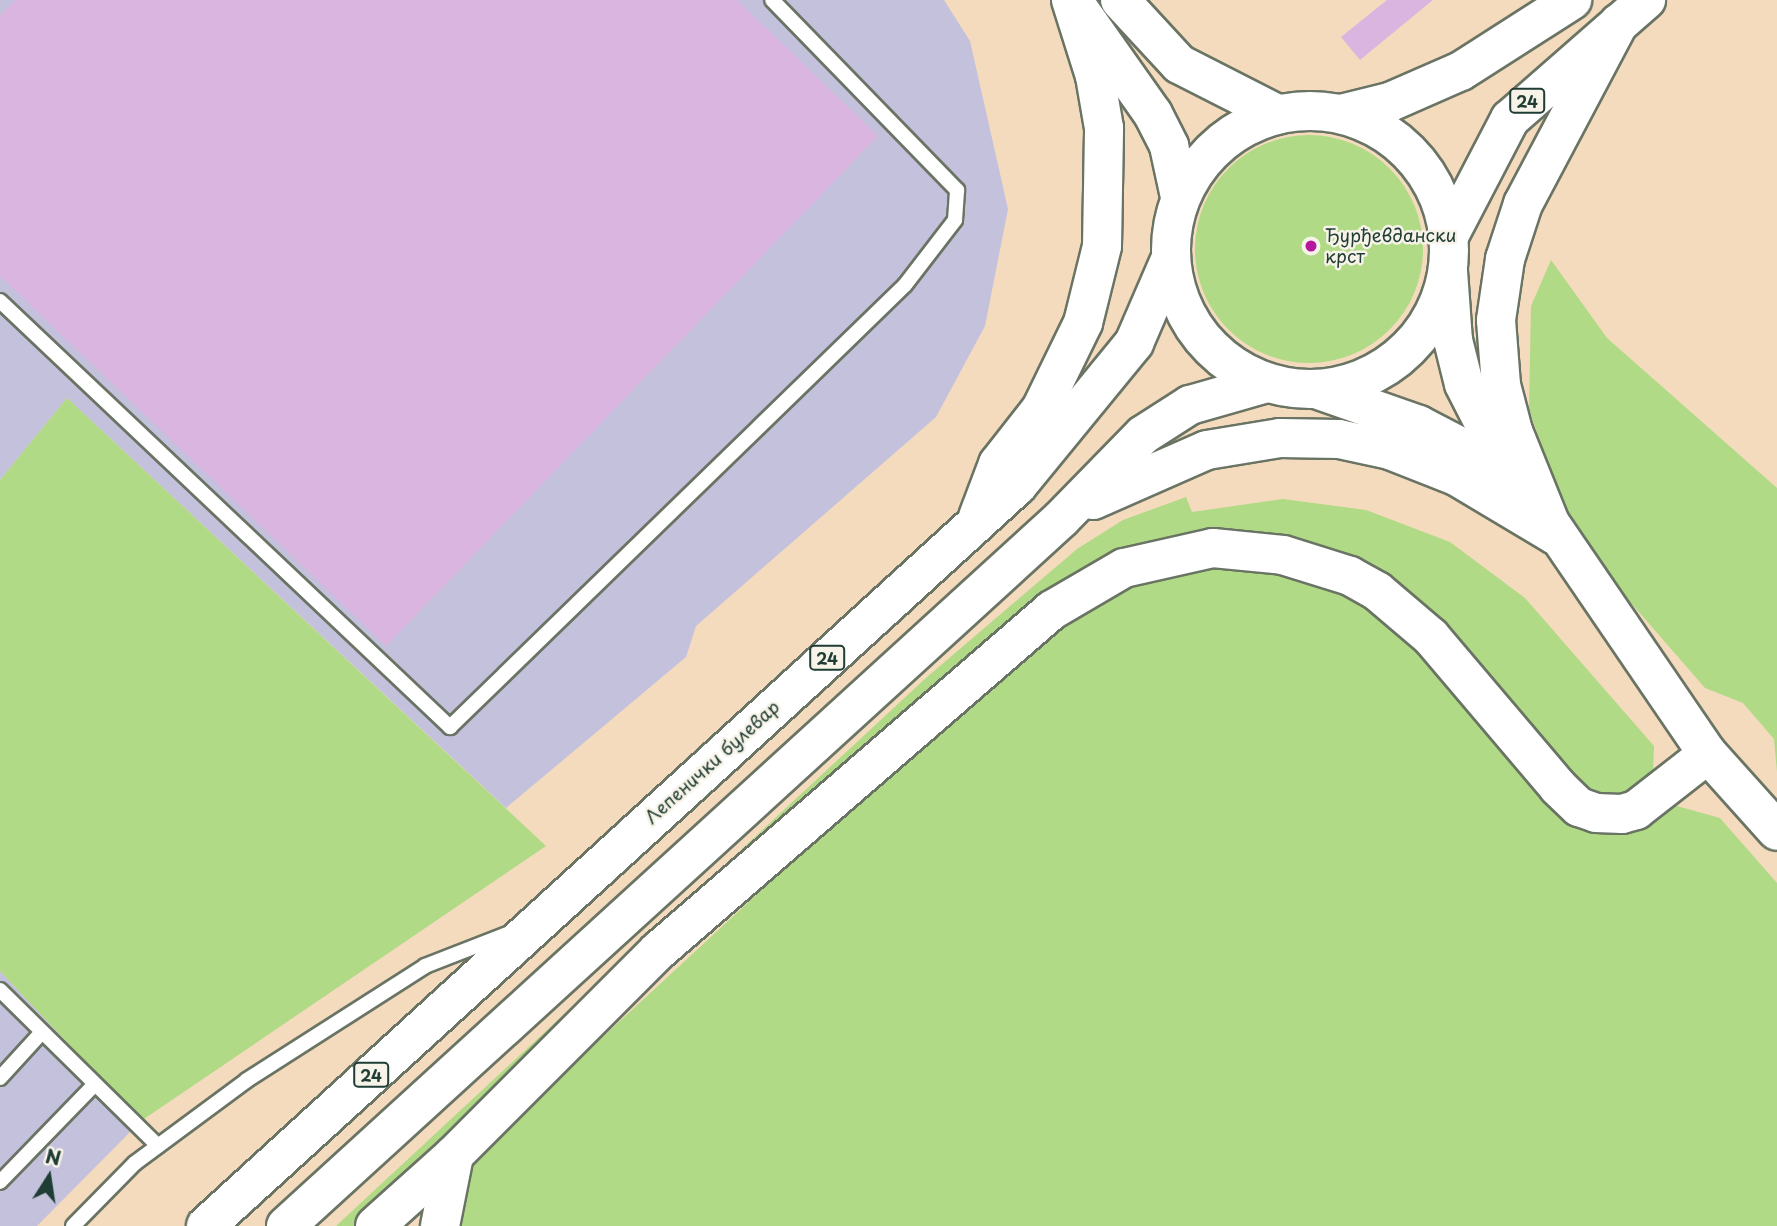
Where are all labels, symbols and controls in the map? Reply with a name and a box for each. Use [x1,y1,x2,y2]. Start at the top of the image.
road number: 24 [1508,88,1546,114]
place label: Ђурђевдански крст [1325,225,1456,268]
marker: Ђурђевдански крст [1303,238,1319,254]
road number: 24 [808,646,846,670]
street label: Лепенички булевар [640,696,784,828]
road number: 24 [352,1063,390,1088]
text: N [43,1141,64,1172]
north arrow [14,1142,84,1212]

